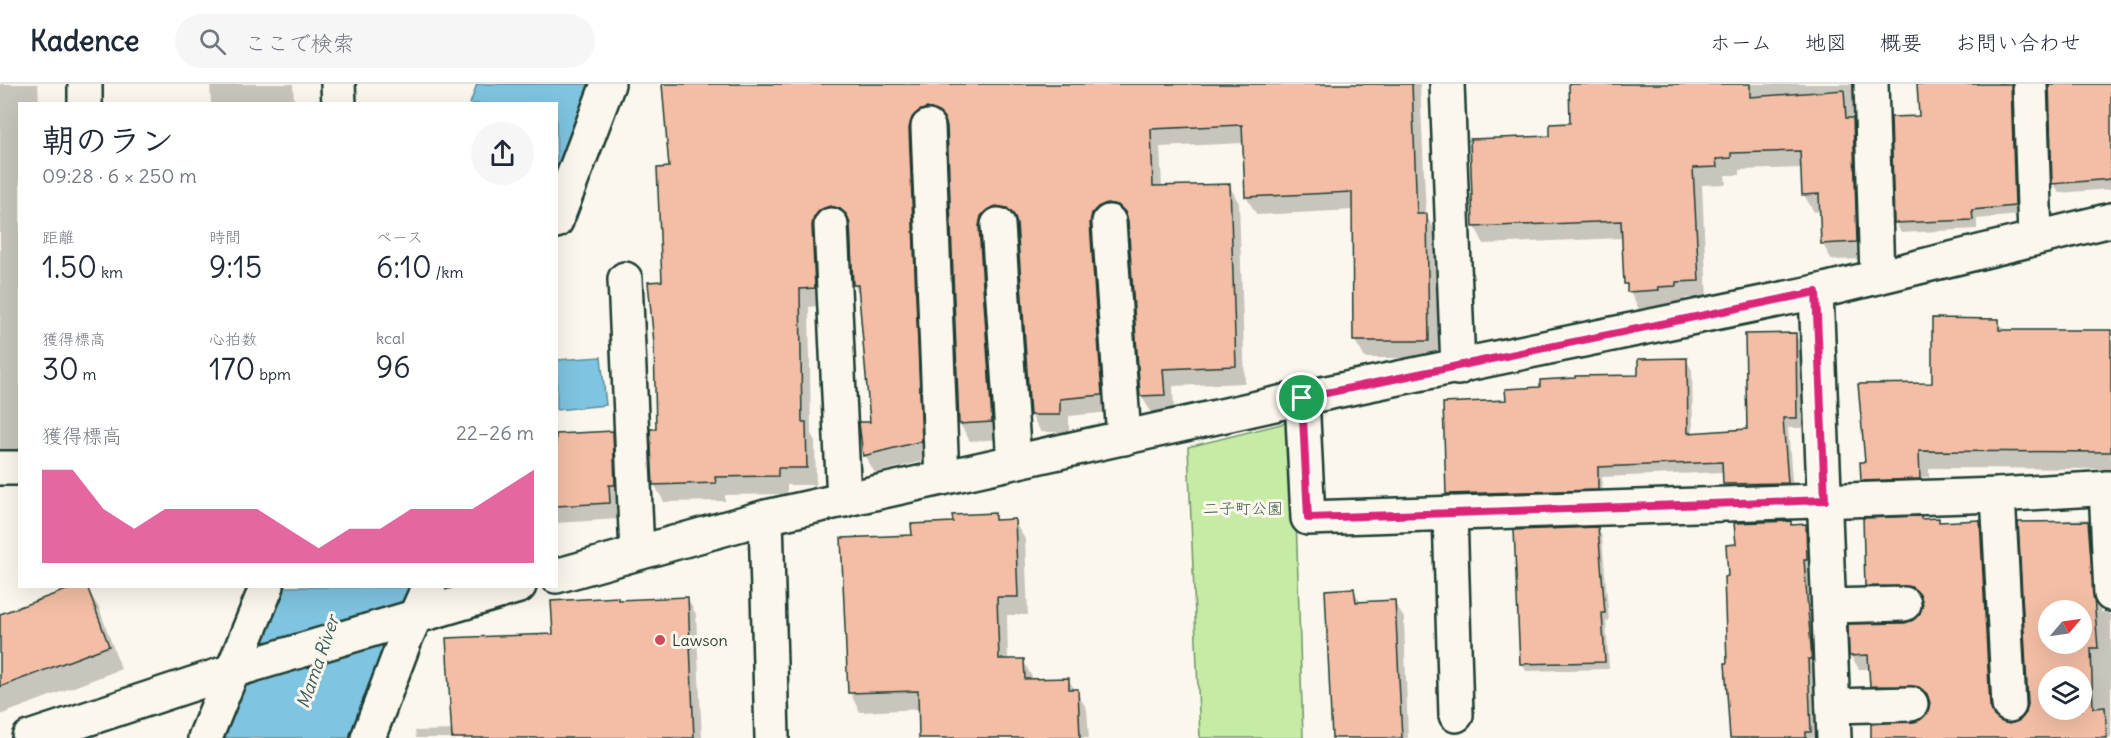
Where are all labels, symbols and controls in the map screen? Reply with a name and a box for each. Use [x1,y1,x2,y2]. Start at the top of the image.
search box [175,14,595,68]
text: Kadence [30,23,139,59]
icon: search [196,25,229,58]
text: ここで検索 [244,29,354,57]
text: ホーム [1710,29,1772,56]
text: 地図 [1805,29,1847,56]
text: 概要 [1880,29,1922,56]
text: お問い合わせ [1955,29,2081,56]
text: 朝のラン [42,119,174,161]
button: share [471,122,534,185]
text: 09:28 · 6 × 250 m [42,163,197,188]
text: 距離 [42,227,74,247]
text: 時間 [209,227,241,247]
text: ペース [376,227,423,247]
text: 1.50 [42,248,97,286]
text: 9:15 [209,248,262,286]
text: 6:10 [376,248,432,286]
text: km [97,262,123,282]
text: /km [432,262,464,282]
text: kcal [376,328,405,348]
text: 獲得標高 [42,329,106,349]
text: 心拍数 [209,329,257,349]
text: 96 [376,348,411,386]
text: 30 [42,350,79,388]
text: 170 [209,350,255,388]
text: m [79,364,97,384]
text: bpm [255,364,291,384]
pin [1276,372,1327,423]
icon: arrive [1285,381,1318,414]
text: 22–26 m [456,420,534,445]
text: 獲得標高 [42,423,122,448]
park label: 二子町公園 [1203,498,1283,518]
north arrow [2038,600,2092,654]
map controls [2038,600,2092,720]
water label: Mama River [291,610,345,711]
place label: Lawson [672,630,728,650]
marker: Lawson [653,633,667,647]
button: layers [2038,666,2092,720]

